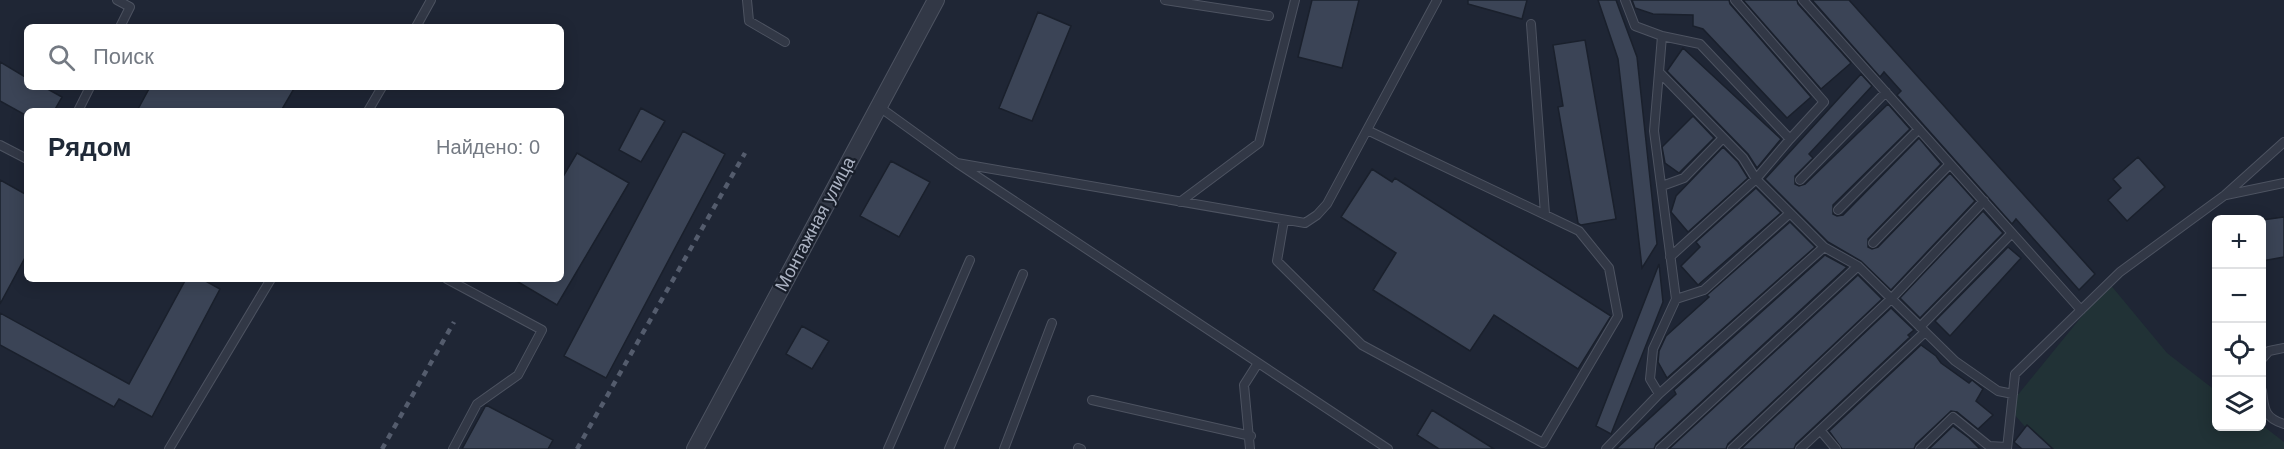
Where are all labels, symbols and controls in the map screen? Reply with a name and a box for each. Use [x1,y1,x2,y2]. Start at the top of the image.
search box [24,24,564,90]
icon: search [45,41,78,74]
text: Поиск [93,44,154,69]
text: Рядом [48,132,131,162]
text: Найдено: 0 [436,136,540,158]
street label: Монтажная улица [771,152,859,295]
map controls [2212,215,2266,431]
button: + [2212,215,2266,269]
button: − [2212,269,2266,323]
button: locate [2212,323,2266,377]
button: layers [2212,377,2266,431]

